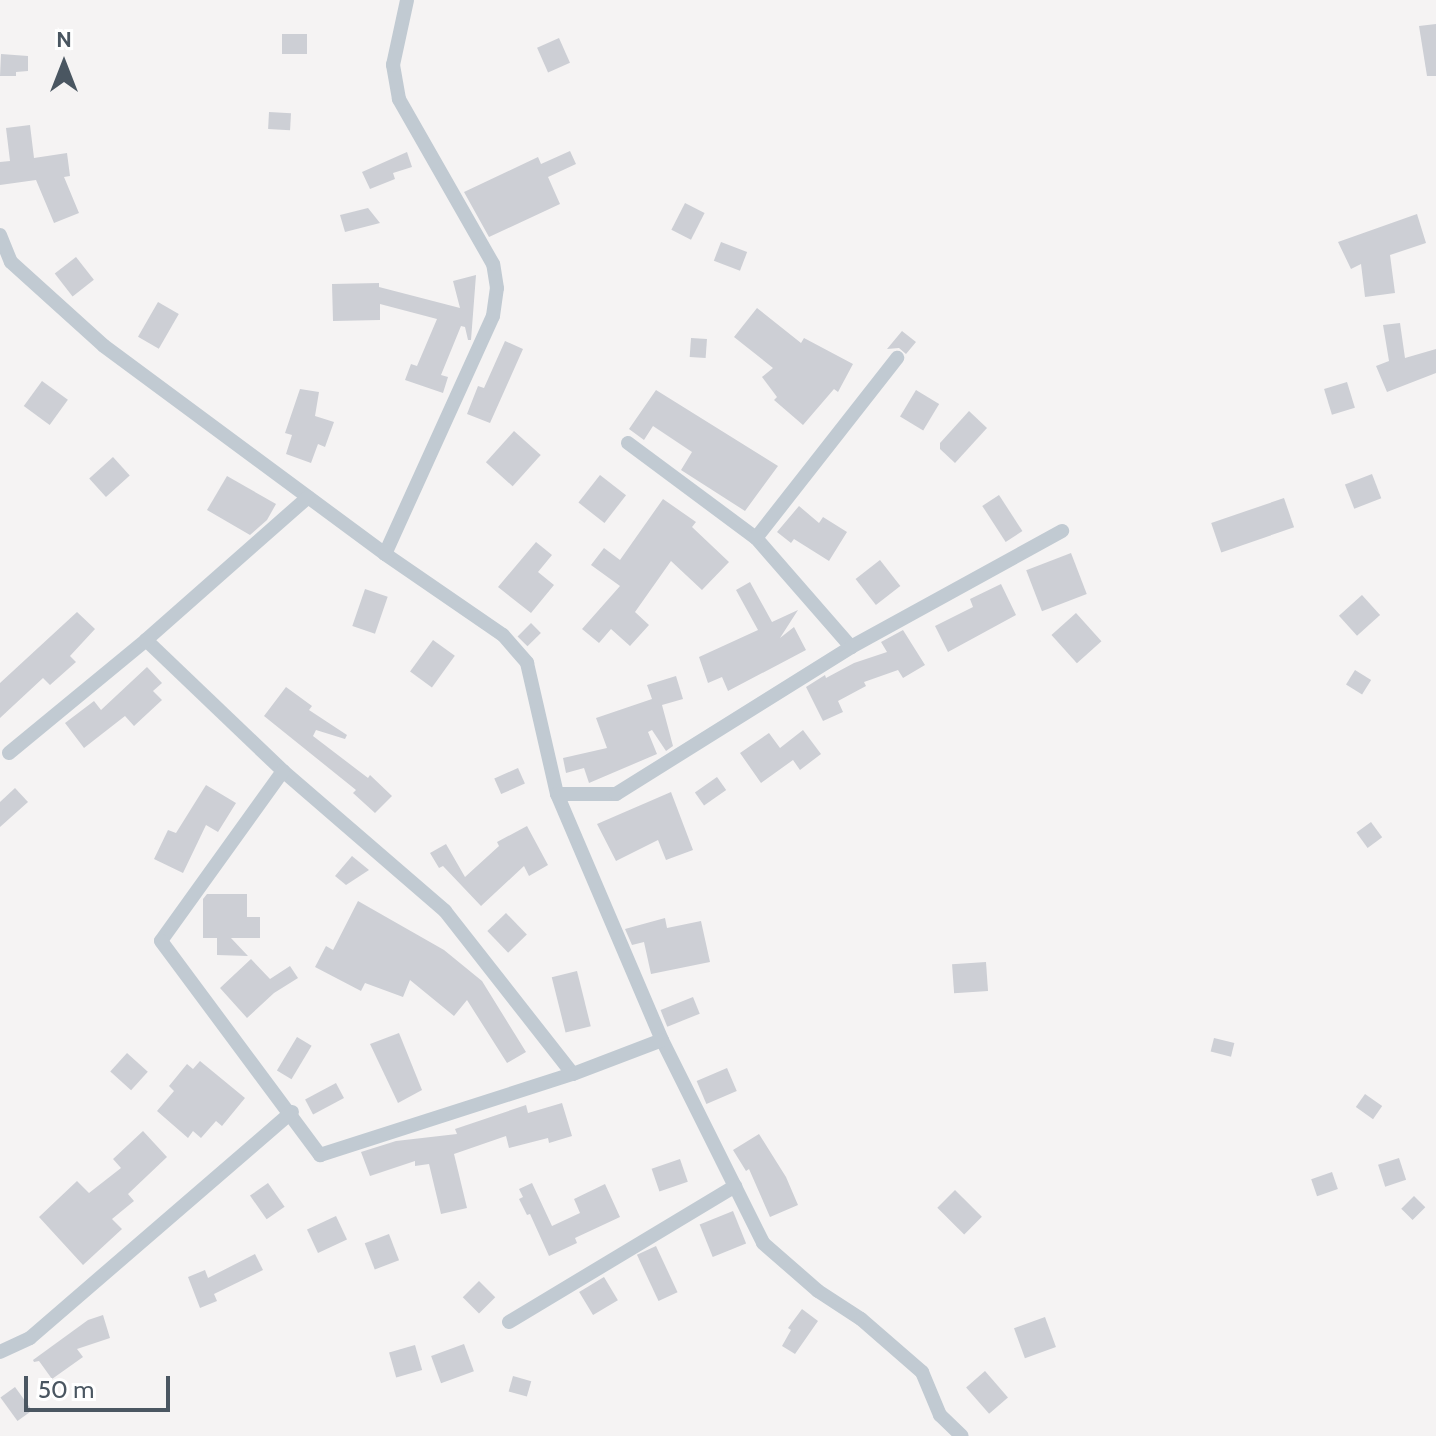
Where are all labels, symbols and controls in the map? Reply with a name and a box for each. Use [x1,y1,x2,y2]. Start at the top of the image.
north arrow [24,24,104,104]
text: N [56,26,72,53]
scale bar [28,1360,174,1410]
text: 50 m [38,1375,94,1404]

